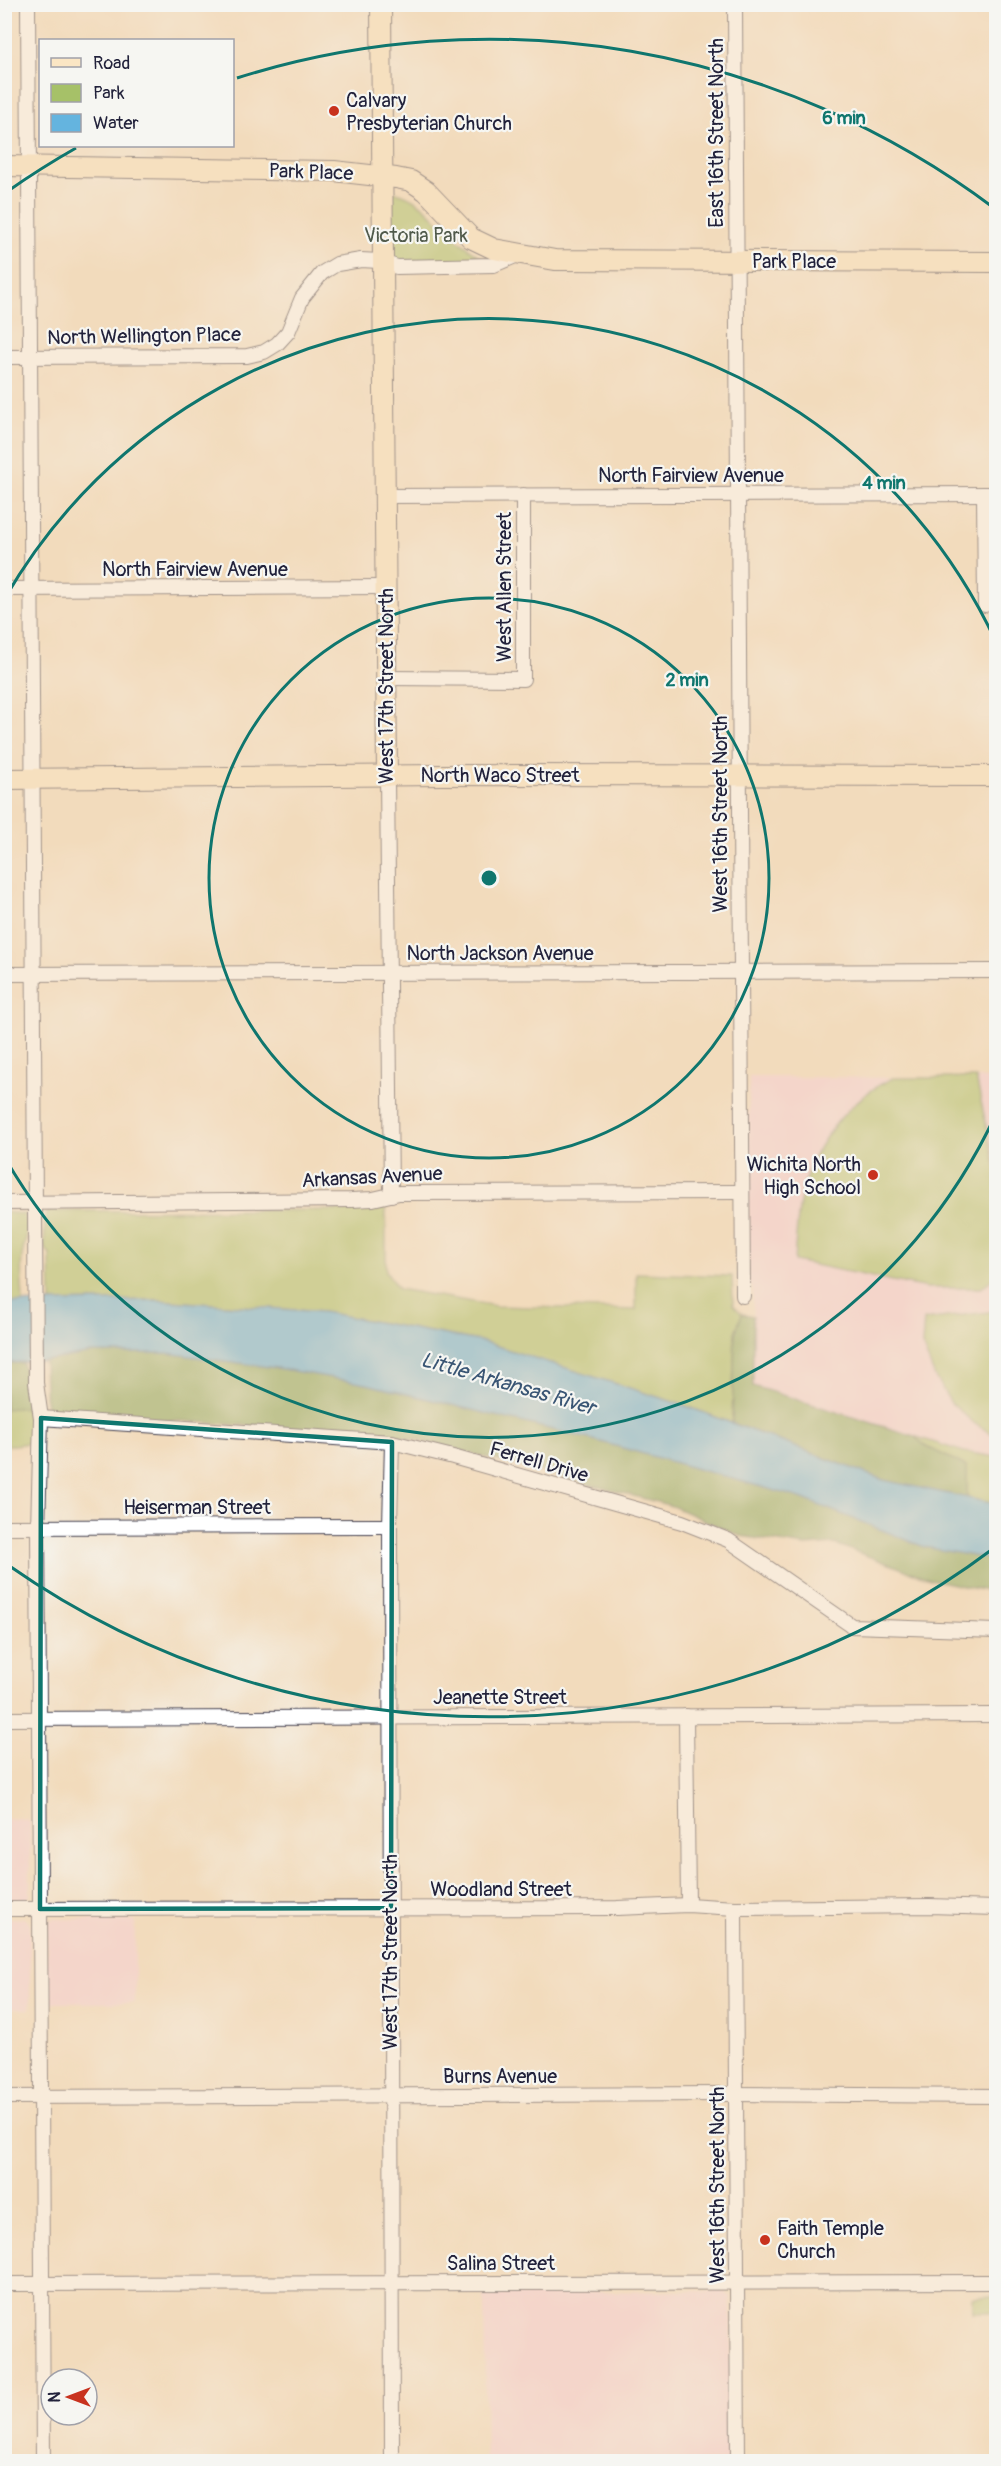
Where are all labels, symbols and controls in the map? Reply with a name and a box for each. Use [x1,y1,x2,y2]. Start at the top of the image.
street label: East 16th Street North [704,38,729,228]
legend [39,39,234,147]
text: Road [93,52,130,75]
text: Park [93,82,125,105]
place label: Calvary Presbyterian Church [346,88,512,136]
marker: Calvary Presbyterian Church [327,104,341,118]
text: 6 min [822,107,866,130]
text: Water [93,112,139,135]
street label: Park Place [268,158,354,186]
park label: Victoria Park [364,223,469,248]
street label: Park Place [752,249,836,274]
street label: North Wellington Place [47,322,241,350]
street label: North Fairview Avenue [598,463,784,488]
text: 4 min [862,472,906,495]
street label: West Allen Street [492,511,517,662]
street label: North Fairview Avenue [102,557,288,582]
street label: West 17th Street North [374,588,399,784]
text: 2 min [665,669,709,692]
street label: West 16th Street North [708,716,733,912]
street label: North Waco Street [420,763,580,788]
centre of rings [479,868,499,888]
street label: North Jackson Avenue [406,941,594,966]
place label: Wichita North High School [747,1152,861,1200]
street label: Arkansas Avenue [301,1161,443,1193]
marker: Wichita North High School [866,1168,880,1182]
water label: Little Arkansas River [418,1346,601,1422]
street label: Ferrell Drive [487,1436,591,1488]
street label: Heiserman Street [123,1495,272,1520]
street label: Jeanette Street [433,1685,568,1710]
street label: West 17th Street North [378,1854,403,2050]
street label: Woodland Street [430,1877,573,1902]
street label: Burns Avenue [443,2064,557,2089]
street label: West 16th Street North [705,2087,730,2283]
place label: Faith Temple Church [777,2216,884,2264]
marker: Faith Temple Church [758,2233,772,2247]
street label: Salina Street [447,2251,556,2276]
north arrow [39,2367,99,2427]
text: N [45,2391,65,2402]

